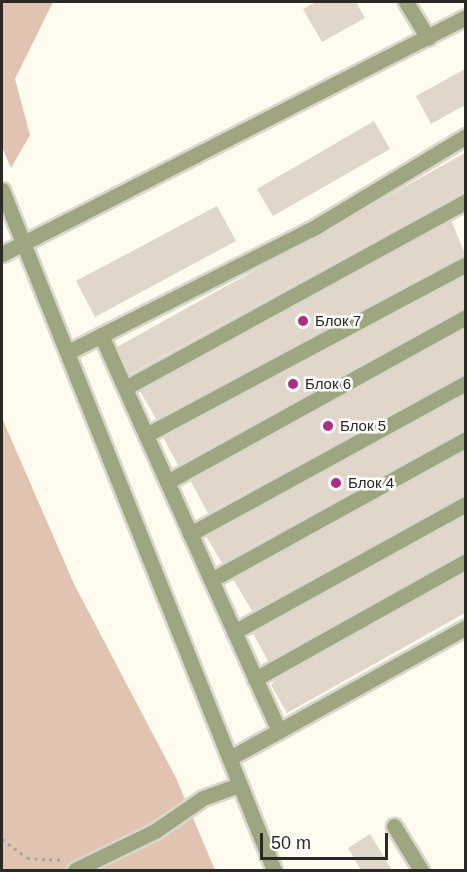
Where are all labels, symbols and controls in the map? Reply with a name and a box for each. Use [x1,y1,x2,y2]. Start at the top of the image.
place label: Блок 7 [315,312,361,330]
marker: Блок 7 [296,314,310,328]
place label: Блок 6 [305,375,351,393]
marker: Блок 6 [286,377,300,391]
place label: Блок 5 [340,417,386,435]
marker: Блок 5 [321,419,335,433]
place label: Блок 4 [348,474,394,492]
marker: Блок 4 [329,476,343,490]
scale bar [263,821,390,859]
text: 50 m [271,833,311,853]

